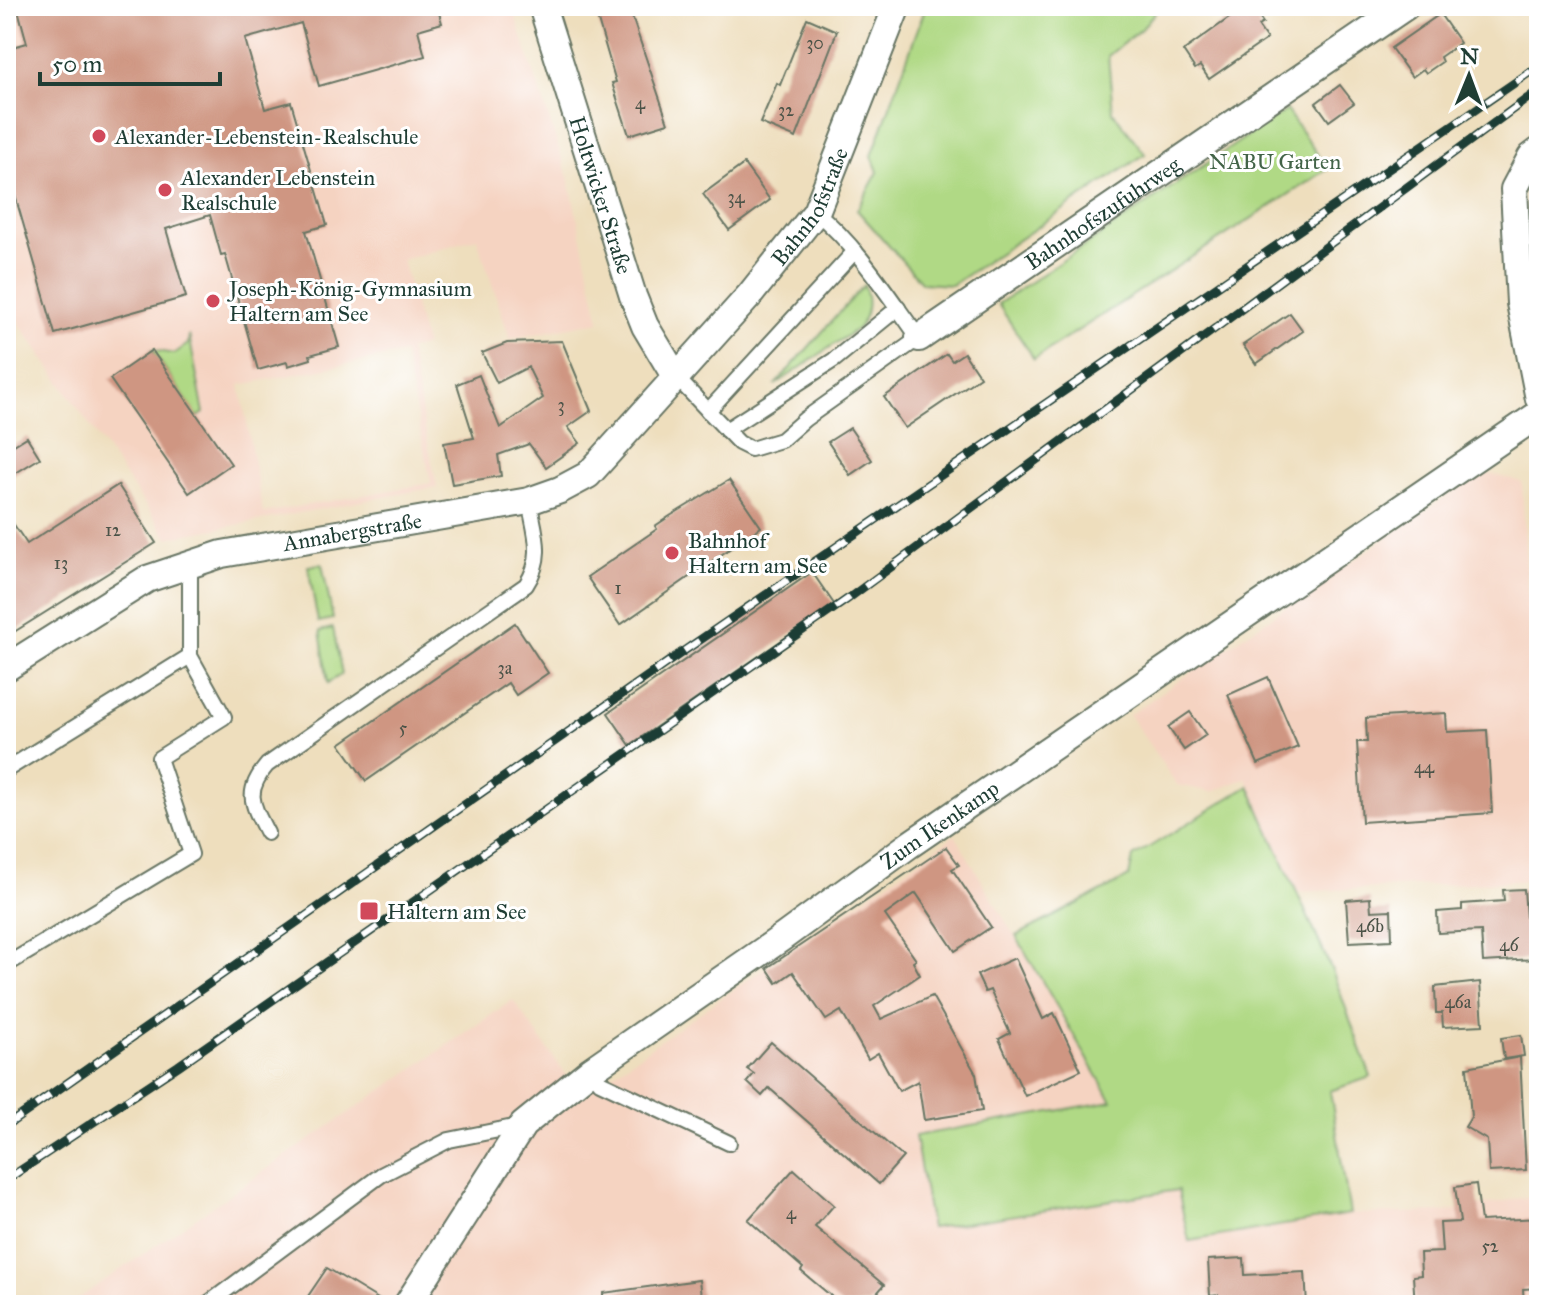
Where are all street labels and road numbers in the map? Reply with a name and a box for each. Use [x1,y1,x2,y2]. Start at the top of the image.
street label: Holtwicker Straße [564,113,639,277]
street label: Bahnhofstraße [765,144,854,271]
street label: Bahnhofszufuhrweg [1020,150,1186,275]
street label: Annabergstraße [280,506,424,557]
street label: Zum Ikenkamp [875,774,1004,875]

